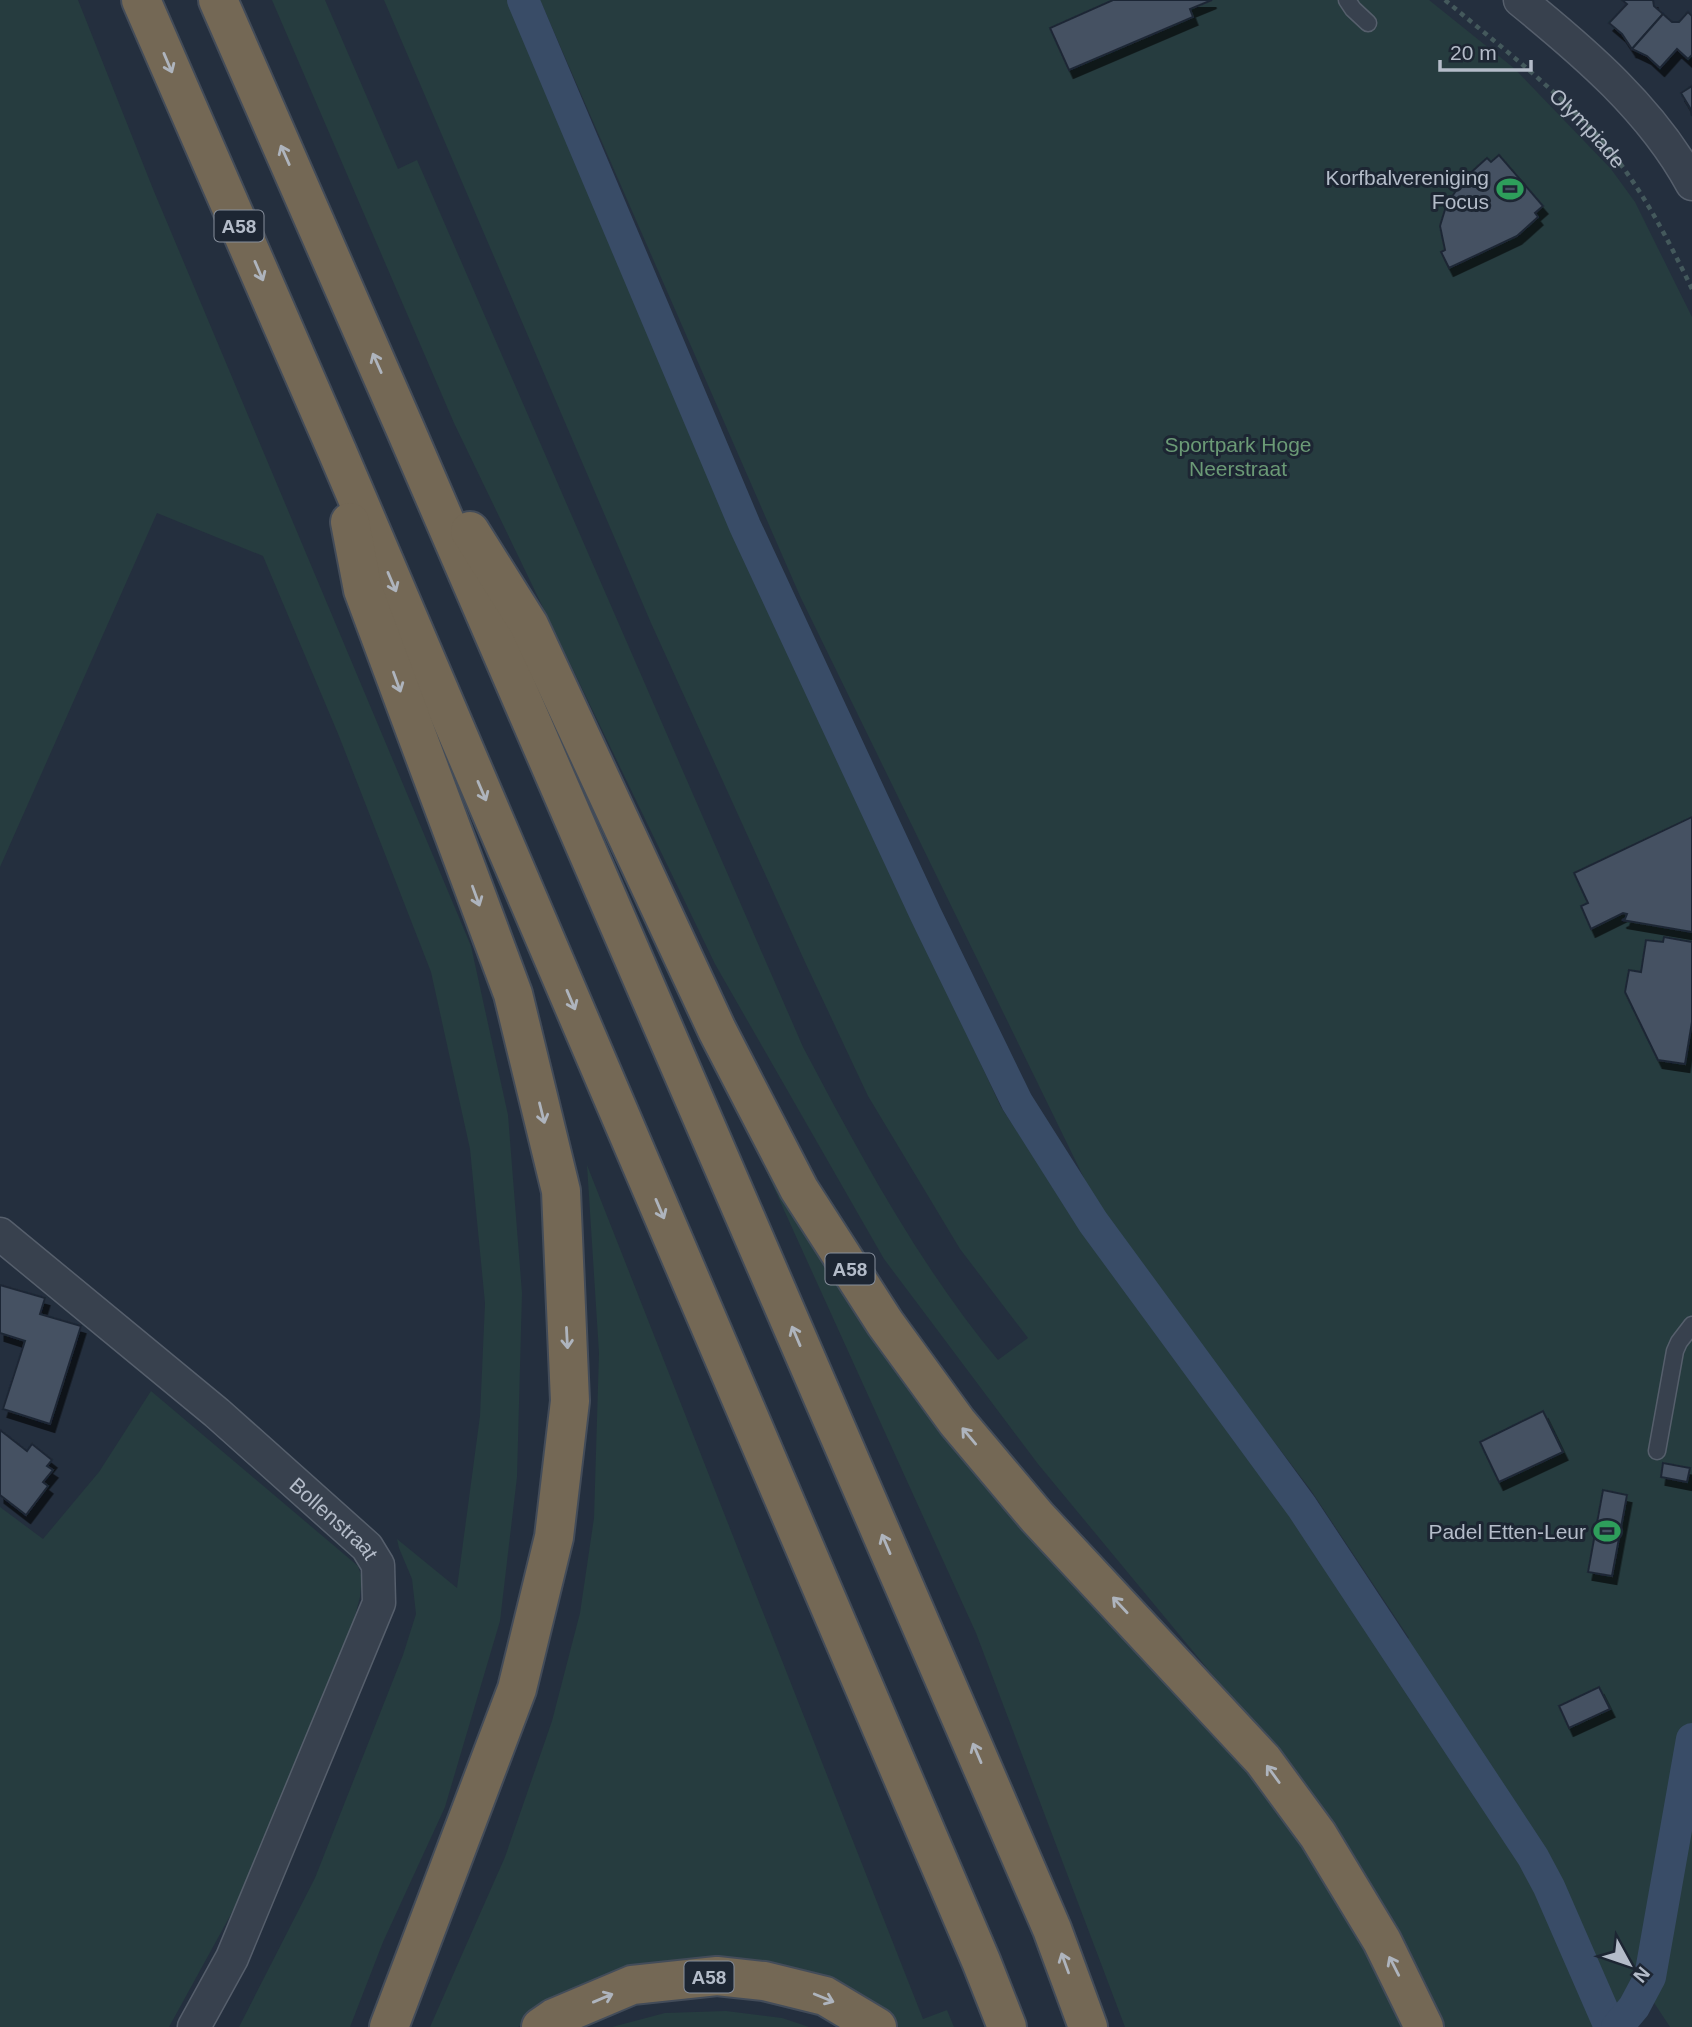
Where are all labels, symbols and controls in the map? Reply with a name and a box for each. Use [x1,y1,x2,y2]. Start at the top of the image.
scale bar [1440,28,1531,72]
text: 20 m [1450,41,1497,64]
one-way arrow [162,51,175,73]
street label: Olympiade [1545,83,1631,172]
one-way arrow [278,144,291,166]
place label: Korfbalvereniging Focus [1326,166,1489,213]
sports icon: Korfbalvereniging Focus [1495,174,1525,204]
road number: A58 [215,210,264,242]
one-way arrow [253,260,266,282]
one-way arrow [370,353,383,374]
park label: Sportpark Hoge Neerstraat [1164,433,1312,480]
one-way arrow [386,570,399,592]
one-way arrow [392,671,404,693]
one-way arrow [476,780,489,801]
one-way arrow [471,884,483,906]
one-way arrow [565,989,578,1010]
one-way arrow [536,1101,549,1124]
one-way arrow [654,1198,667,1219]
road number: A58 [826,1254,874,1284]
one-way arrow [789,1325,802,1347]
one-way arrow [561,1326,574,1349]
one-way arrow [961,1427,977,1445]
street label: Bollenstraat [286,1473,383,1563]
sports icon: Padel Etten-Leur [1592,1516,1622,1546]
place label: Padel Etten-Leur [1428,1520,1586,1543]
one-way arrow [879,1534,892,1556]
one-way arrow [1112,1597,1129,1614]
one-way arrow [969,1743,982,1765]
one-way arrow [1266,1765,1280,1784]
north arrow [1594,1929,1664,1999]
one-way arrow [1058,1952,1070,1974]
one-way arrow [1387,1956,1401,1977]
road number: A58 [684,1962,734,1993]
text: N [1629,1963,1654,1987]
one-way arrow [591,1990,613,2003]
one-way arrow [813,1992,834,2005]

